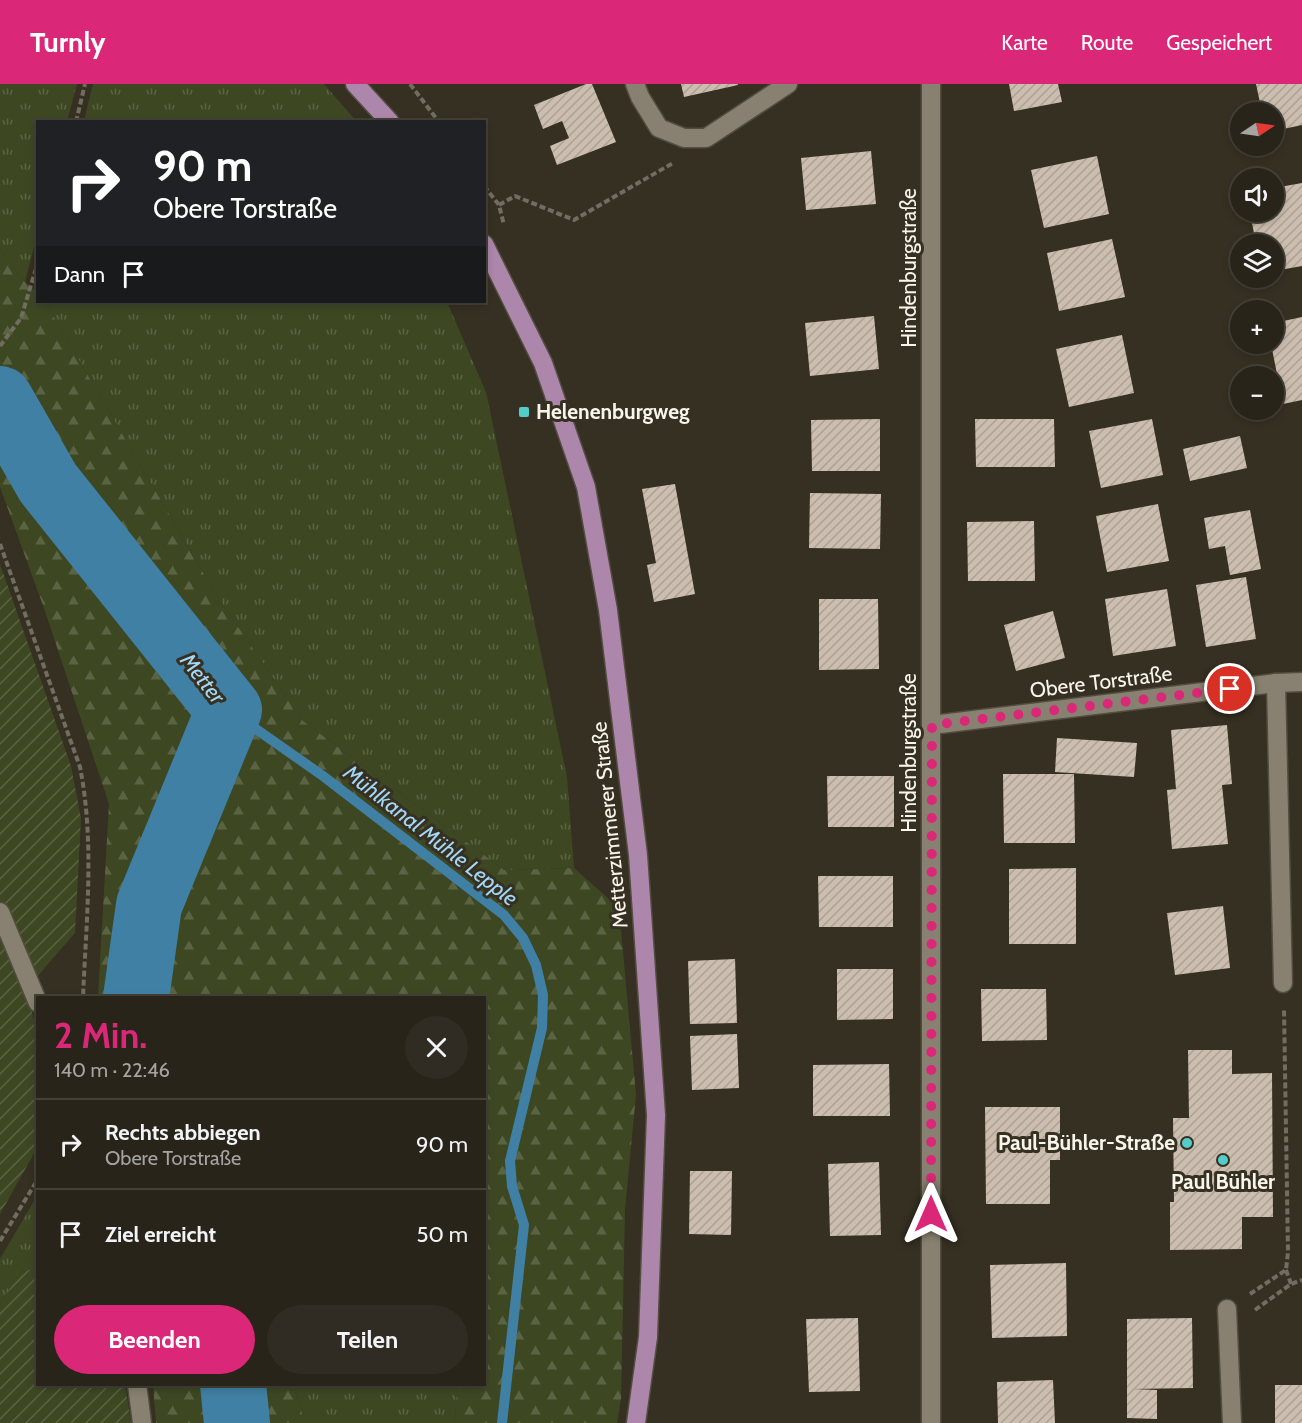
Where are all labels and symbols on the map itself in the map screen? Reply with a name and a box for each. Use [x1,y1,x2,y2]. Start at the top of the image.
north arrow [1230,102,1284,156]
street label: Hindenburgstraße [896,188,921,348]
place label: Helenenburgweg [536,399,690,424]
marker: Helenenburgweg [517,405,531,419]
water label: Metter [174,647,231,710]
street label: Obere Torstraße [1028,660,1174,703]
pin [1204,663,1255,714]
street label: Hindenburgstraße [896,673,921,833]
street label: Metterzimmerer Straße [586,720,633,930]
water label: Mühlkanal Mühle Lepple [338,758,523,912]
place label: Paul-Bühler-Straße [998,1130,1175,1155]
marker: Paul-Bühler-Straße [1180,1136,1194,1150]
marker: Paul Bühler [1216,1153,1230,1167]
place label: Paul Bühler [1171,1169,1275,1194]
position arrow [899,1182,963,1246]

